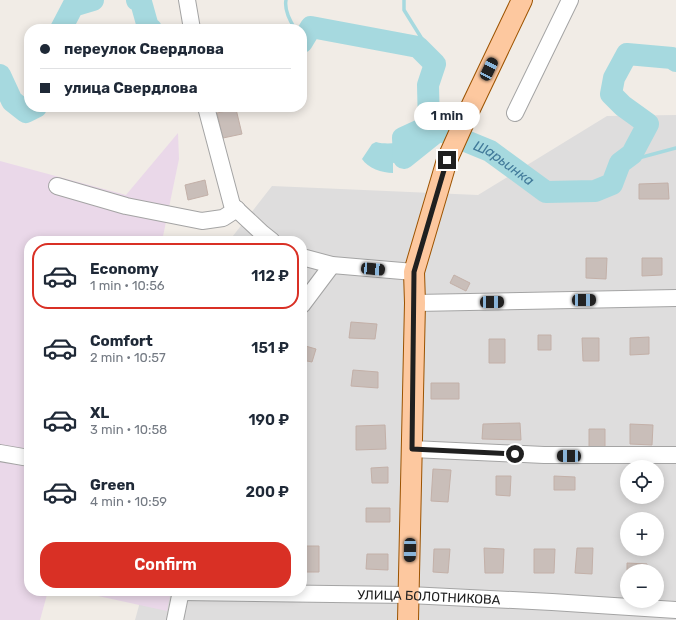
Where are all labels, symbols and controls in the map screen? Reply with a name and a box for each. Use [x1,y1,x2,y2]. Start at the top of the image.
text: переулок Свердлова [64,40,224,58]
car [478,56,500,82]
text: улица Свердлова [64,79,198,97]
callout: 1 min [414,102,480,130]
text: 1 min [431,108,463,123]
water label: Шарьинка [471,137,537,189]
route end [438,151,456,169]
icon: car [42,258,78,294]
text: Economy [90,260,159,278]
car [361,262,385,276]
text: 112 ₽ [251,267,289,285]
text: 1 min · 10:56 [90,278,165,293]
car [572,294,596,306]
car [480,296,504,308]
icon: car [42,330,78,366]
text: Comfort [90,332,153,350]
text: 151 ₽ [251,339,289,357]
text: 2 min · 10:57 [90,350,166,365]
icon: car [42,402,78,438]
text: XL [90,404,109,422]
text: 190 ₽ [248,411,289,429]
text: 3 min · 10:58 [90,422,167,437]
route start [506,445,524,463]
car [557,450,581,462]
map controls [620,460,664,608]
button: locate [620,460,664,504]
icon: car [42,474,78,510]
text: Green [90,476,135,494]
text: 200 ₽ [246,483,289,501]
text: 4 min · 10:59 [90,494,167,509]
button: + [620,512,664,556]
car [404,538,416,562]
button: Confirm [40,542,291,588]
button: − [620,564,664,608]
street label: УЛИЦА БОЛОТНИКОВА [357,587,501,607]

